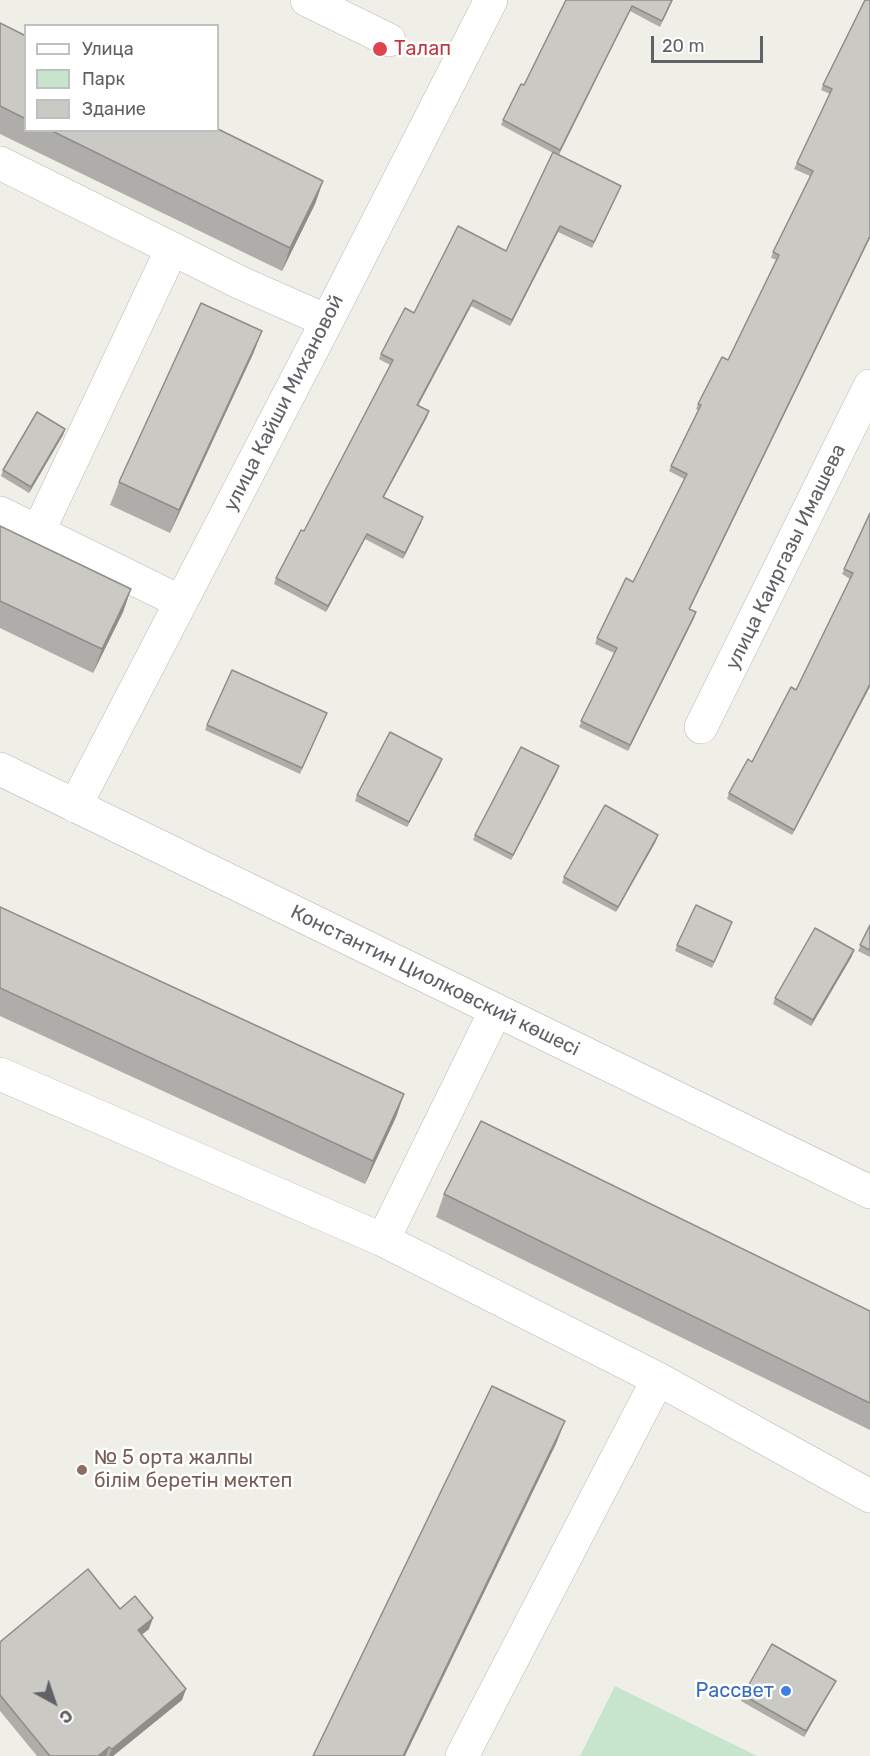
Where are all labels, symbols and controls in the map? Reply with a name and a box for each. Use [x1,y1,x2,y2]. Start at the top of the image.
legend [24,24,219,132]
scale bar [654,24,766,62]
text: 20 m [662,35,704,57]
place label: Талап [394,37,451,61]
text: Улица [82,38,134,60]
marker: Талап [371,40,389,58]
text: Парк [82,68,125,90]
text: Здание [82,98,146,120]
street label: улица Кайши Михановой [219,291,349,515]
street label: улица Каиргазы Имашева [721,440,851,674]
street label: Константин Циолковский көшесі [287,900,583,1062]
place label: № 5 орта жалпы білім беретін мектеп [94,1446,292,1493]
marker: № 5 орта жалпы білім беретін мектеп [75,1463,89,1477]
north arrow [24,1672,84,1732]
place label: Рассвет [695,1679,774,1703]
marker: Рассвет [779,1684,793,1698]
text: С [55,1705,76,1727]

